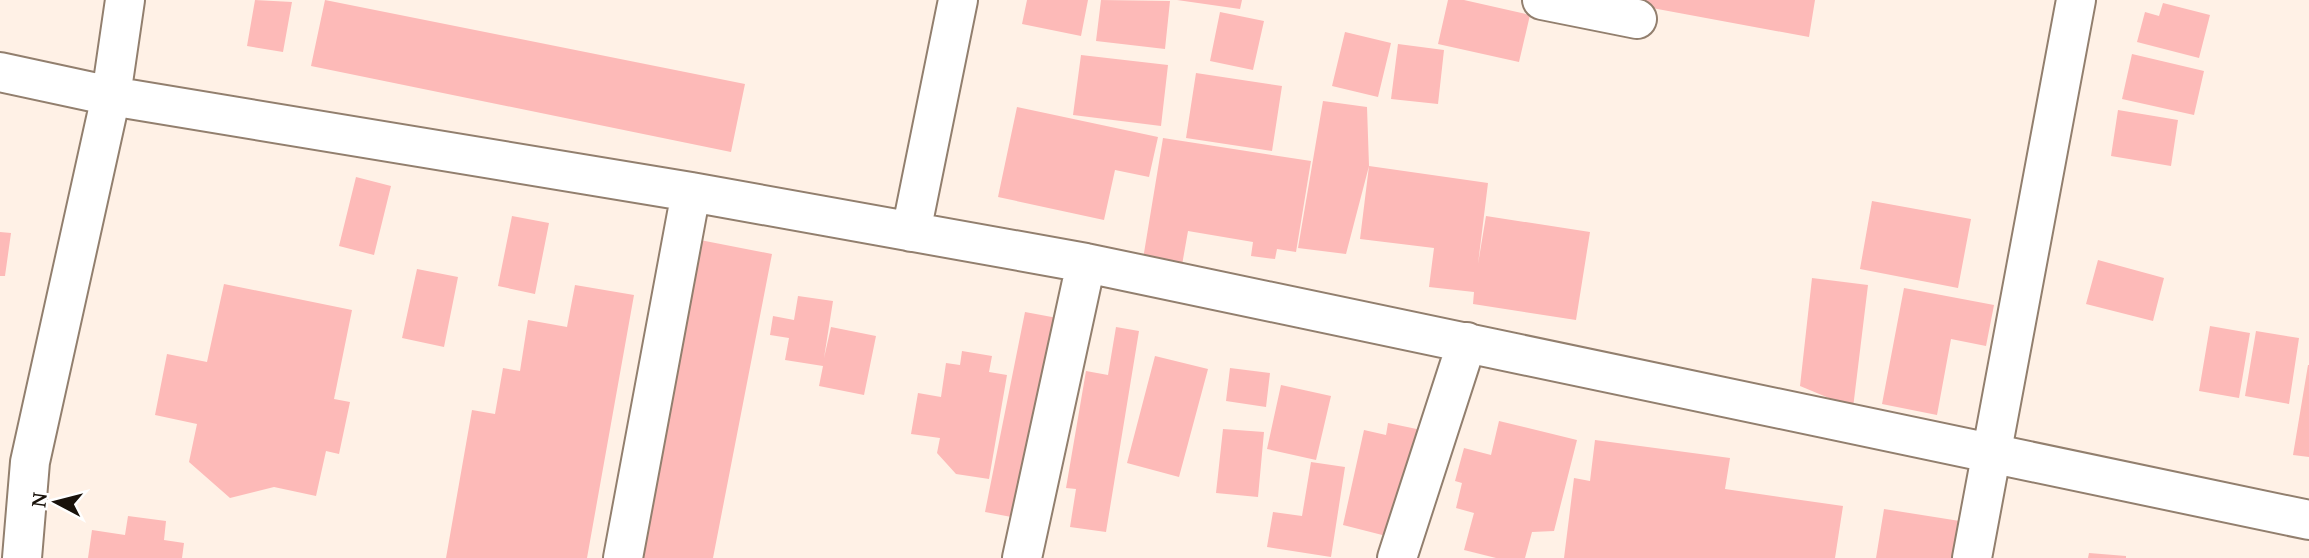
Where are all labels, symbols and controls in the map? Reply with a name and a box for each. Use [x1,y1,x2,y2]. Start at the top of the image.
north arrow [21,467,91,537]
text: N [25,491,53,509]

